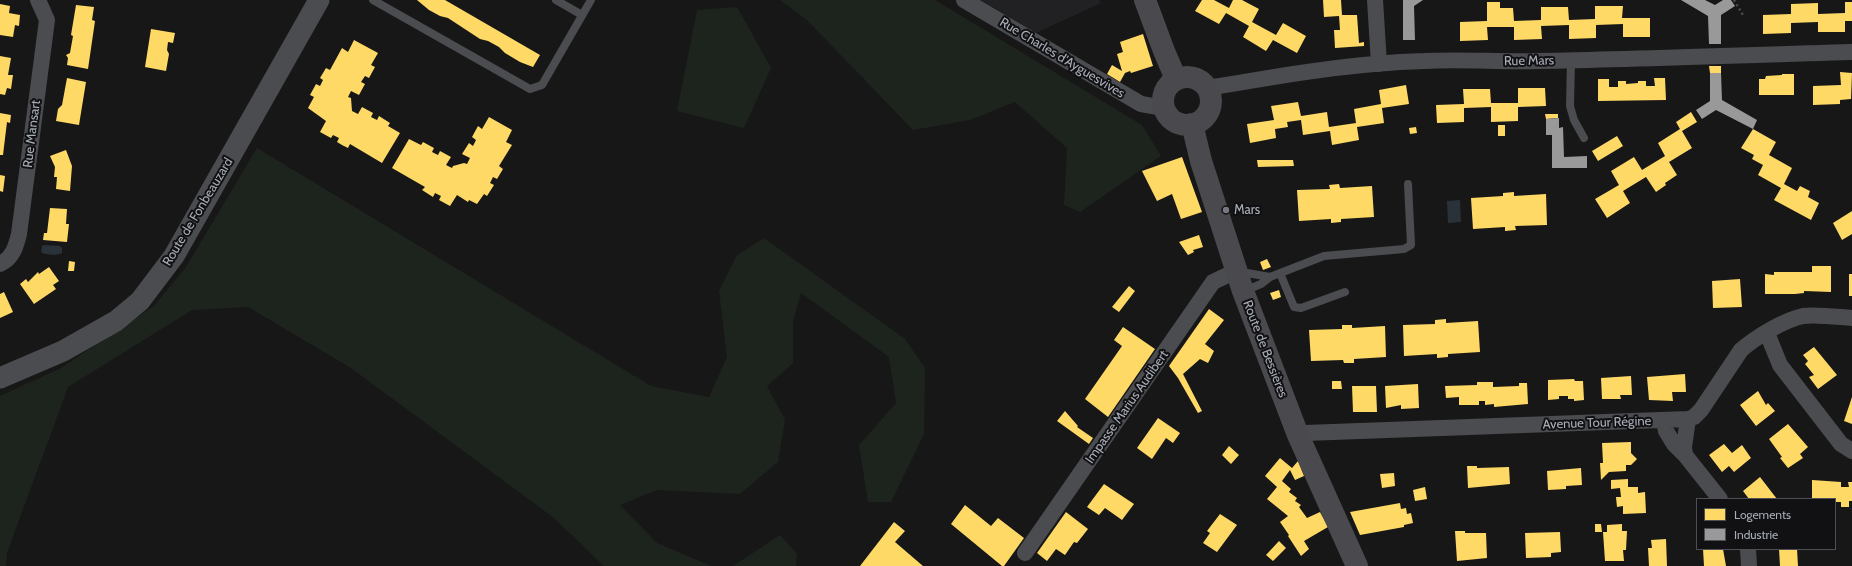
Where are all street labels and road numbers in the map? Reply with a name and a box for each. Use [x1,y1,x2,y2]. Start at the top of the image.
street label: Rue Charles d'Ayguesvives [997,14,1127,102]
street label: Rue Mars [1504,53,1554,69]
street label: Rue Mansart [20,99,44,169]
street label: Route de Fonbeauzard [160,155,236,269]
street label: Route de Bessières [1239,298,1291,400]
street label: Impasse Marius Audibert [1082,348,1172,466]
street label: Avenue Tour Régine [1542,413,1652,433]

